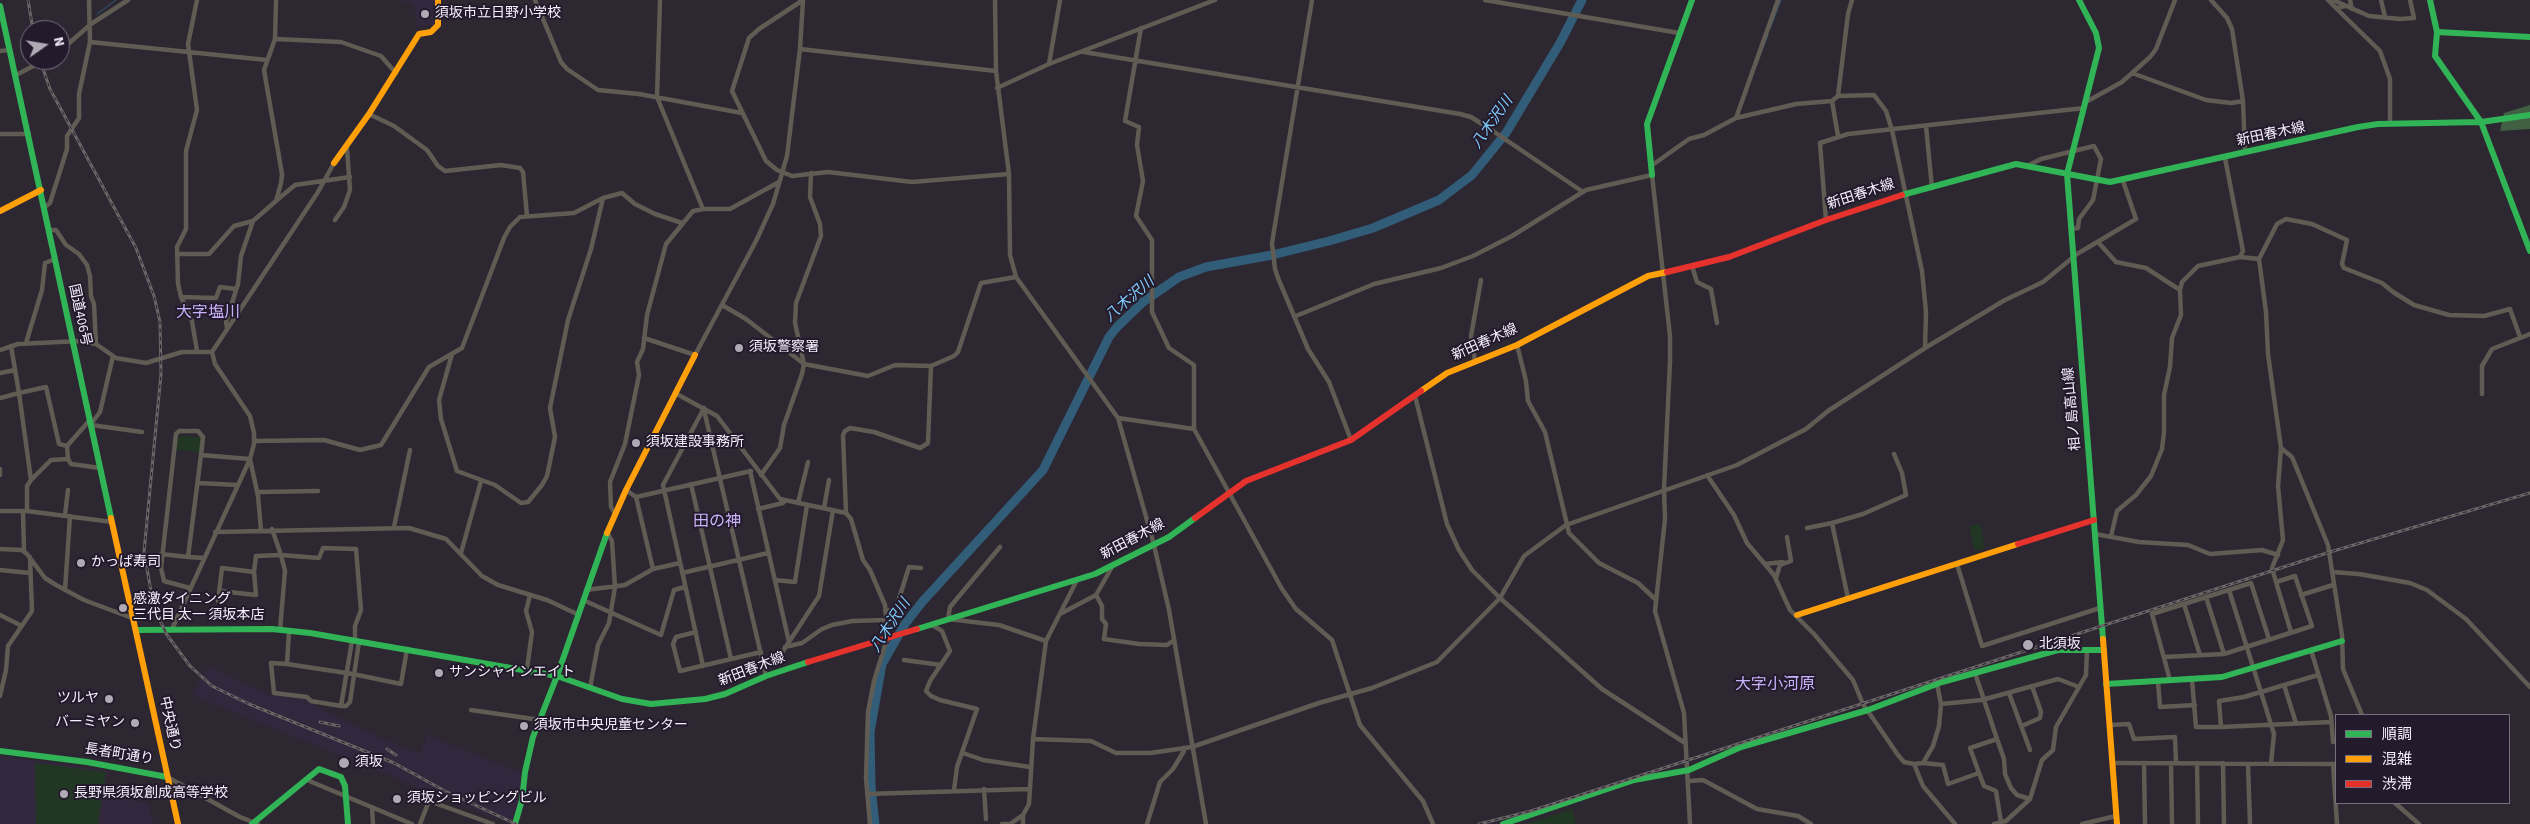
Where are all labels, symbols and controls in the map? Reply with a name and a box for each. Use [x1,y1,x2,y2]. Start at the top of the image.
place label: 須坂市立日野小学校 [435,6,561,22]
marker: 須坂市立日野小学校 [419,8,431,20]
north arrow [20,20,70,70]
text: N [48,35,69,49]
water label: 八木沢川 [1468,93,1518,153]
street label: 新田春木線 [2235,120,2307,150]
street label: 新田春木線 [1825,176,1897,214]
water label: 八木沢川 [1101,274,1159,326]
street label: 国道406号 [64,283,94,347]
district label: 大字塩川 [176,303,240,323]
street label: 新田春木線 [1450,321,1520,365]
place label: 須坂警察署 [749,340,819,356]
marker: 須坂警察署 [733,342,745,354]
street label: 相ノ島高山線 [2061,366,2085,452]
place label: 須坂建設事務所 [646,435,744,451]
marker: 須坂建設事務所 [630,437,642,449]
district label: 田の神 [693,512,741,532]
street label: 新田春木線 [1098,516,1168,564]
place label: かっぱ寿司 [91,555,161,571]
marker: かっぱ寿司 [75,557,87,569]
place label: 感激ダイニング 三代目 太一 須坂本店 [133,592,265,624]
water label: 八木沢川 [867,596,915,656]
marker: 感激ダイニング 三代目 太一 須坂本店 [117,602,129,614]
place label: 北須坂 [2039,637,2081,653]
marker: 北須坂 [2021,638,2035,652]
street label: 新田春木線 [716,650,788,690]
place label: サンシャインエイト [449,665,575,681]
marker: サンシャインエイト [433,667,445,679]
district label: 大字小河原 [1735,675,1815,695]
place label: ツルヤ [57,691,99,707]
marker: ツルヤ [103,693,115,705]
street label: 中央通り [155,695,183,753]
legend [2335,714,2510,804]
place label: バーミヤン [55,715,125,731]
marker: バーミヤン [129,717,141,729]
place label: 須坂市中央児童センター [534,718,688,734]
marker: 須坂市中央児童センター [518,720,530,732]
text: 順調 [2382,724,2412,745]
street label: 長者町通り [83,741,155,769]
text: 混雑 [2382,749,2412,770]
place label: 須坂 [355,755,383,771]
marker: 須坂 [337,756,351,770]
text: 渋滞 [2382,774,2412,795]
place label: 長野県須坂創成高等学校 [74,786,228,802]
marker: 長野県須坂創成高等学校 [58,788,70,800]
place label: 須坂ショッピングビル [407,791,547,807]
marker: 須坂ショッピングビル [391,793,403,805]

